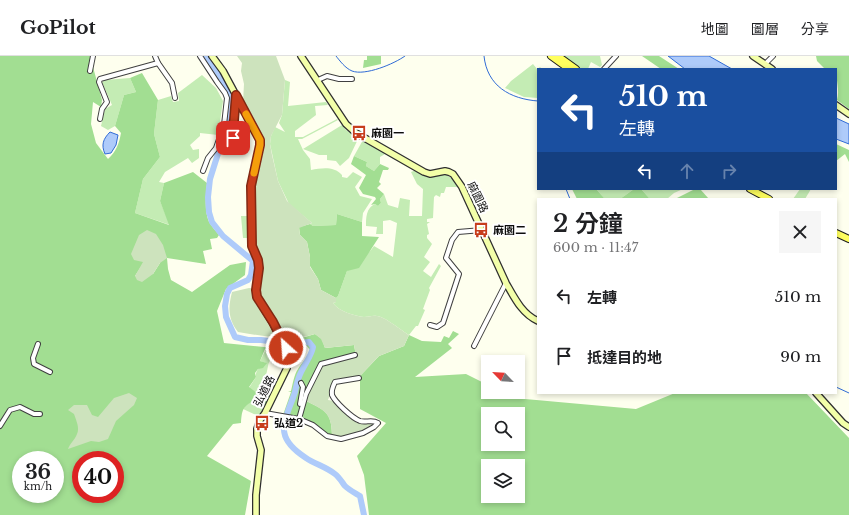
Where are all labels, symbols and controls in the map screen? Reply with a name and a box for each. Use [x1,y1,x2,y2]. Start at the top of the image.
text: GoPilot [20,16,96,39]
text: 地圖 [701,20,729,38]
text: 圖層 [751,20,779,38]
text: 分享 [801,20,829,38]
text: 510 m [619,79,707,114]
icon: left [553,84,605,136]
text: 左轉 [619,118,655,140]
pin [216,121,250,155]
bus stop icon: 麻園一 [350,124,368,142]
place label: 麻園一 [371,126,404,140]
icon: arrive [222,127,244,149]
icon: left [634,160,656,182]
icon: ahead [676,160,698,182]
icon: right [718,160,740,182]
street label: 麻園路 [464,179,492,215]
text: 2 分鐘 [553,209,623,238]
button: close [779,211,821,253]
bus stop icon: 麻園二 [472,221,490,239]
place label: 麻園二 [493,223,526,237]
text: 600 m · 11:47 [553,239,638,256]
icon: left [553,285,575,307]
text: 510 m [775,287,821,306]
text: 左轉 [587,288,617,307]
position arrow [265,327,307,369]
icon: arrive [553,345,575,367]
text: 90 m [780,347,821,366]
text: 抵達目的地 [587,348,662,367]
north arrow [481,355,525,399]
map controls [481,355,525,503]
street label: 弘道路 [250,373,278,409]
button: search [481,407,525,451]
bus stop icon: 弘道2 [253,414,271,432]
place label: 弘道2 [274,416,303,430]
speed limit sign: 40 [72,451,124,503]
button: layers [481,459,525,503]
text: 36 [25,460,51,484]
text: km/h [24,480,52,493]

